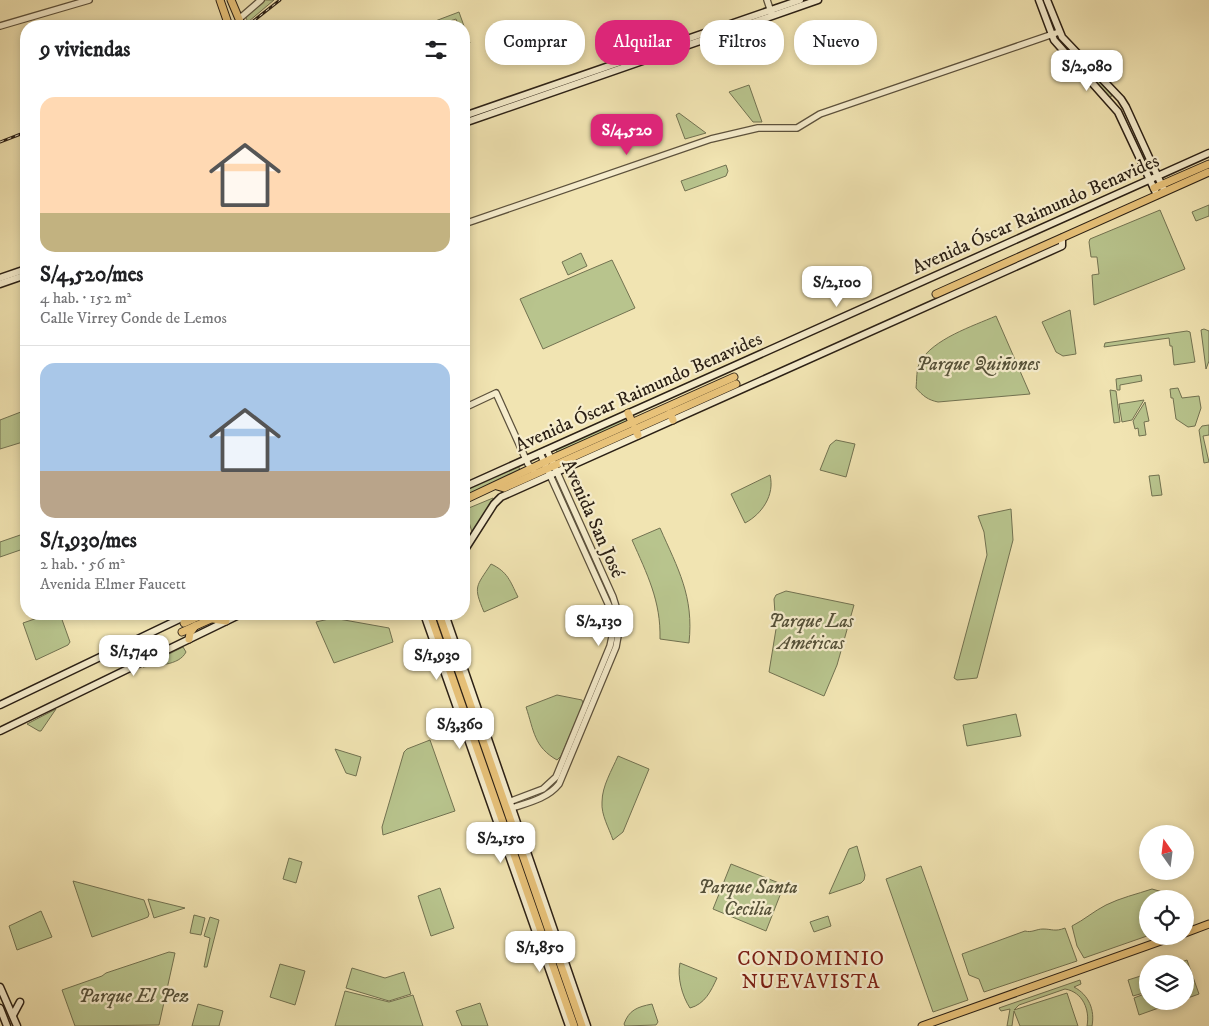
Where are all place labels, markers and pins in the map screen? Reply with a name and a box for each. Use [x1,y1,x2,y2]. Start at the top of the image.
pin: S/2,080 [1041,49,1133,92]
pin: S/4,520 [581,114,673,156]
pin: S/2,100 [791,266,883,308]
pin: S/2,130 [553,604,645,647]
pin: S/1,740 [88,634,180,677]
pin: S/1,930 [391,638,483,681]
pin: S/3,360 [414,708,506,750]
pin: S/2,150 [455,822,547,864]
pin: S/1,850 [494,930,586,973]

